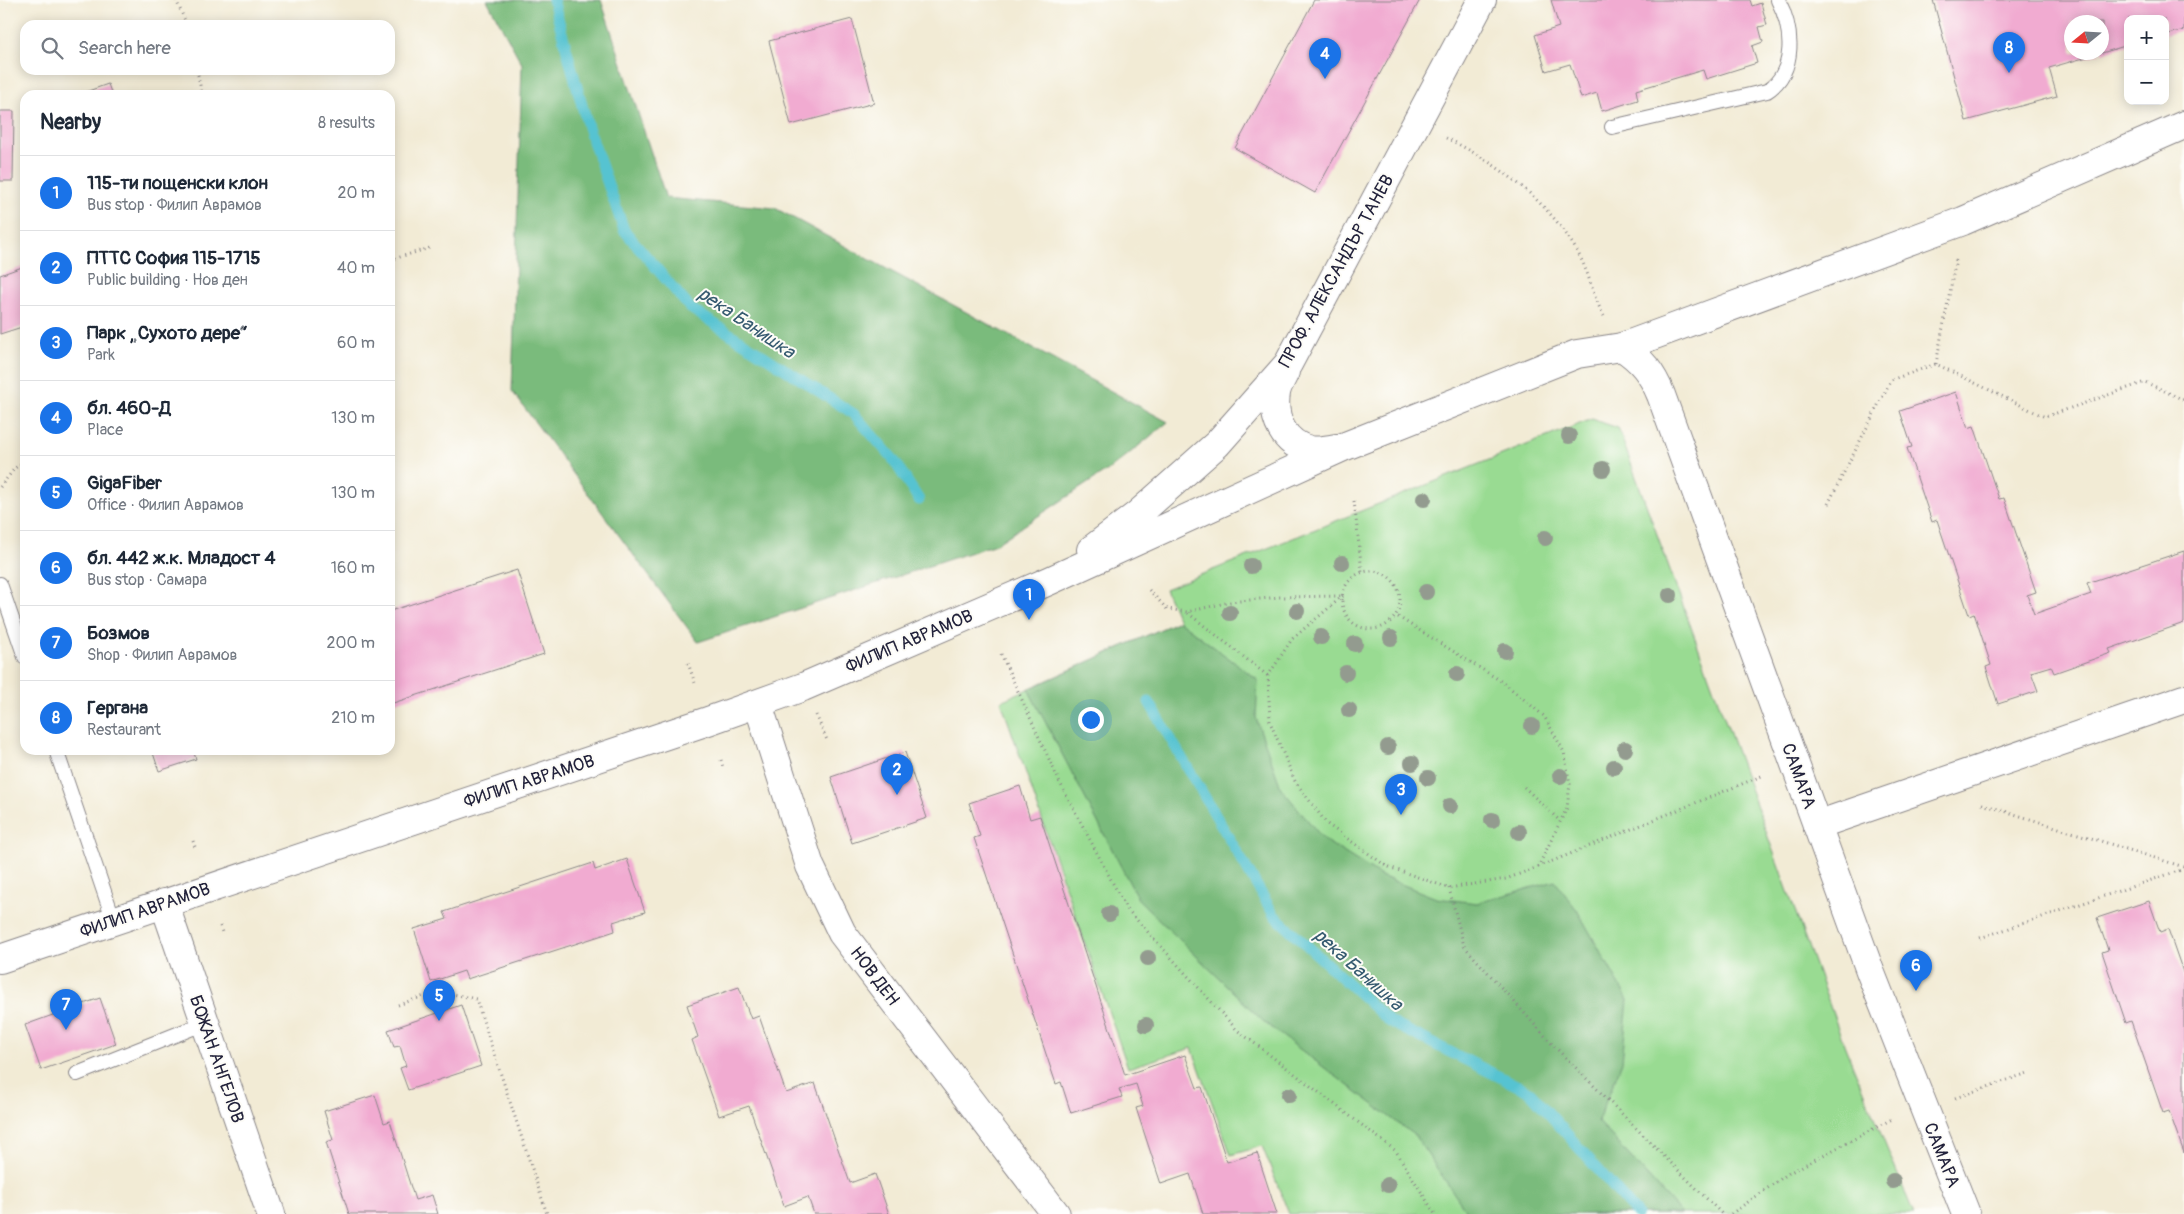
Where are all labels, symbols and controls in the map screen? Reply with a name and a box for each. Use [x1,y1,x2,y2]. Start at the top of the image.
north arrow [2064,15,2109,60]
map controls [2124,15,2169,105]
button: + [2124,15,2169,60]
search box [20,20,395,75]
pin: 8 [1993,32,2025,73]
icon: search [38,34,66,62]
text: Search here [78,36,171,60]
pin: 4 [1309,38,1341,79]
button: − [2124,60,2169,105]
text: Nearby [40,109,101,136]
text: 8 results [318,113,375,133]
text: 115-ти пощенски клон [87,171,268,195]
street label: ПРОФ. АЛЕКСАНДЪР ТАНЕВ [1274,171,1399,372]
text: 1 [53,183,59,203]
text: 20 m [337,183,375,203]
text: Bus stop · Филип Аврамов [87,195,262,215]
text: ПТТС София 115-1715 [87,246,261,270]
text: 2 [52,258,60,278]
text: 40 m [337,258,375,278]
text: Public building · Нов ден [87,270,248,290]
water label: река Банишка [694,282,800,365]
text: Парк „Сухото дере“ [87,321,248,345]
text: 3 [52,333,60,353]
text: 60 m [337,333,375,353]
text: Park [87,345,115,365]
text: бл. 460-Д [87,396,171,420]
text: 4 [51,408,61,428]
text: 130 m [331,408,375,428]
text: Place [87,420,123,440]
text: GigaFiber [87,471,162,495]
text: 5 [52,483,60,503]
text: 130 m [331,483,375,503]
text: Office · Филип Аврамов [87,495,244,515]
text: бл. 442 ж.к. Младост 4 [87,546,275,570]
text: 6 [51,558,61,578]
text: 160 m [331,558,375,578]
text: Bus stop · Самара [87,570,207,590]
pin: 1 [1013,579,1045,620]
street label: ФИЛИП АВРАМОВ [842,604,976,679]
text: Бозмов [87,621,150,645]
text: 7 [52,633,60,653]
text: 200 m [327,633,375,653]
text: Shop · Филип Аврамов [87,645,238,665]
text: Гергана [87,696,148,720]
your location [1078,707,1104,733]
text: 8 [52,708,60,728]
text: 210 m [331,708,375,728]
text: Restaurant [87,720,161,740]
street label: САМАРА [1776,740,1821,812]
street label: ФИЛИП АВРАМОВ [461,749,597,813]
pin: 2 [881,754,913,795]
pin: 3 [1385,774,1417,815]
street label: ФИЛИП АВРАМОВ [77,877,213,944]
water label: река Банишка [1309,924,1409,1017]
street label: НОВ ДЕН [845,942,904,1011]
pin: 6 [1900,950,1932,991]
pin: 5 [423,980,455,1021]
pin: 7 [50,989,82,1030]
street label: БОЖАН АНГЕЛОВ [184,992,249,1126]
street label: САМАРА [1918,1119,1965,1191]

